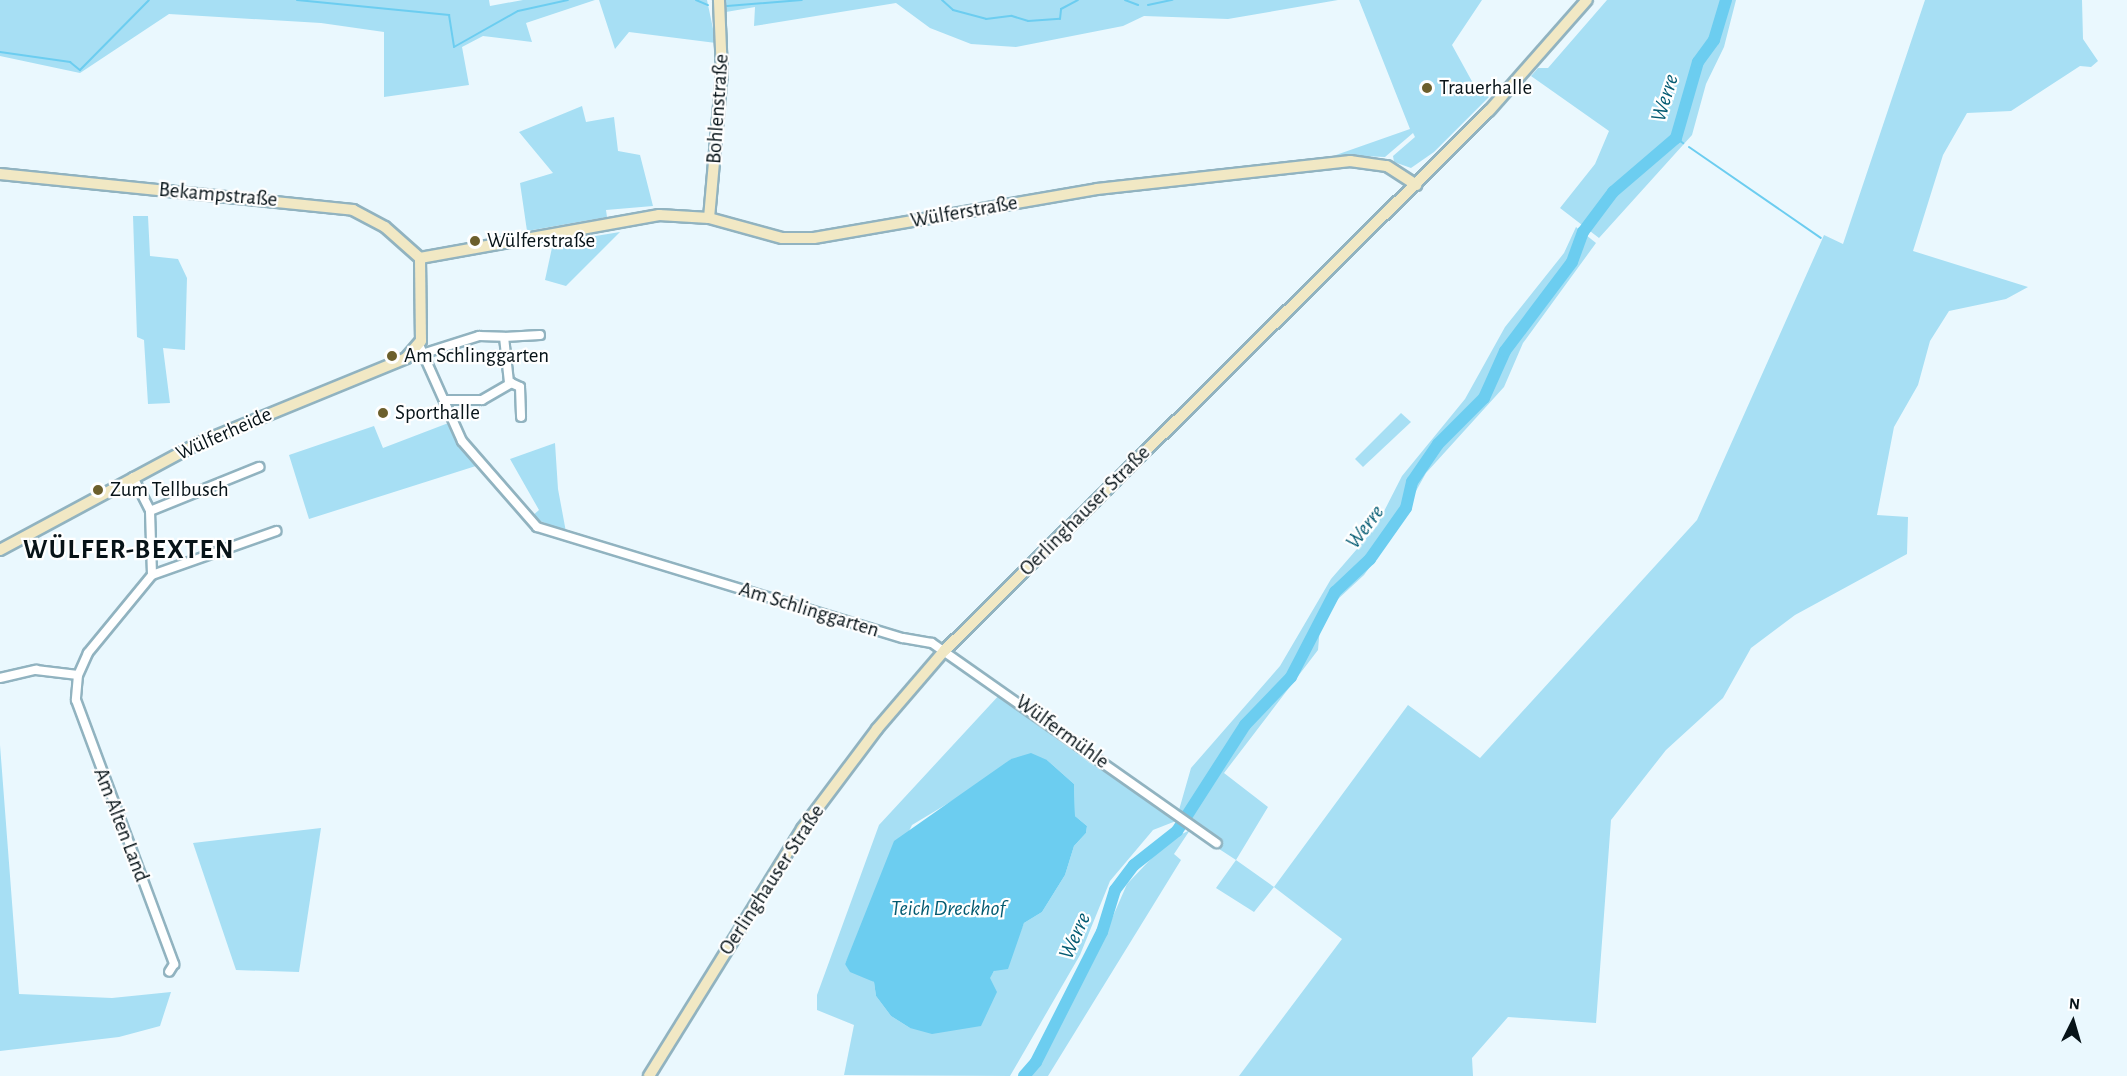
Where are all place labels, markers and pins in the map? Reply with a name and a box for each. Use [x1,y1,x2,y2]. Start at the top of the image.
place label: Trauerhalle [1439,75,1532,101]
marker: Trauerhalle [1420,81,1434,95]
place label: Wülferstraße [487,228,595,254]
marker: Wülferstraße [468,234,482,248]
place label: Am Schlinggarten [404,343,549,369]
marker: Am Schlinggarten [385,349,399,363]
place label: Sporthalle [395,400,480,426]
marker: Sporthalle [376,406,390,420]
place label: Zum Tellbusch [110,477,229,503]
marker: Zum Tellbusch [91,483,105,497]

